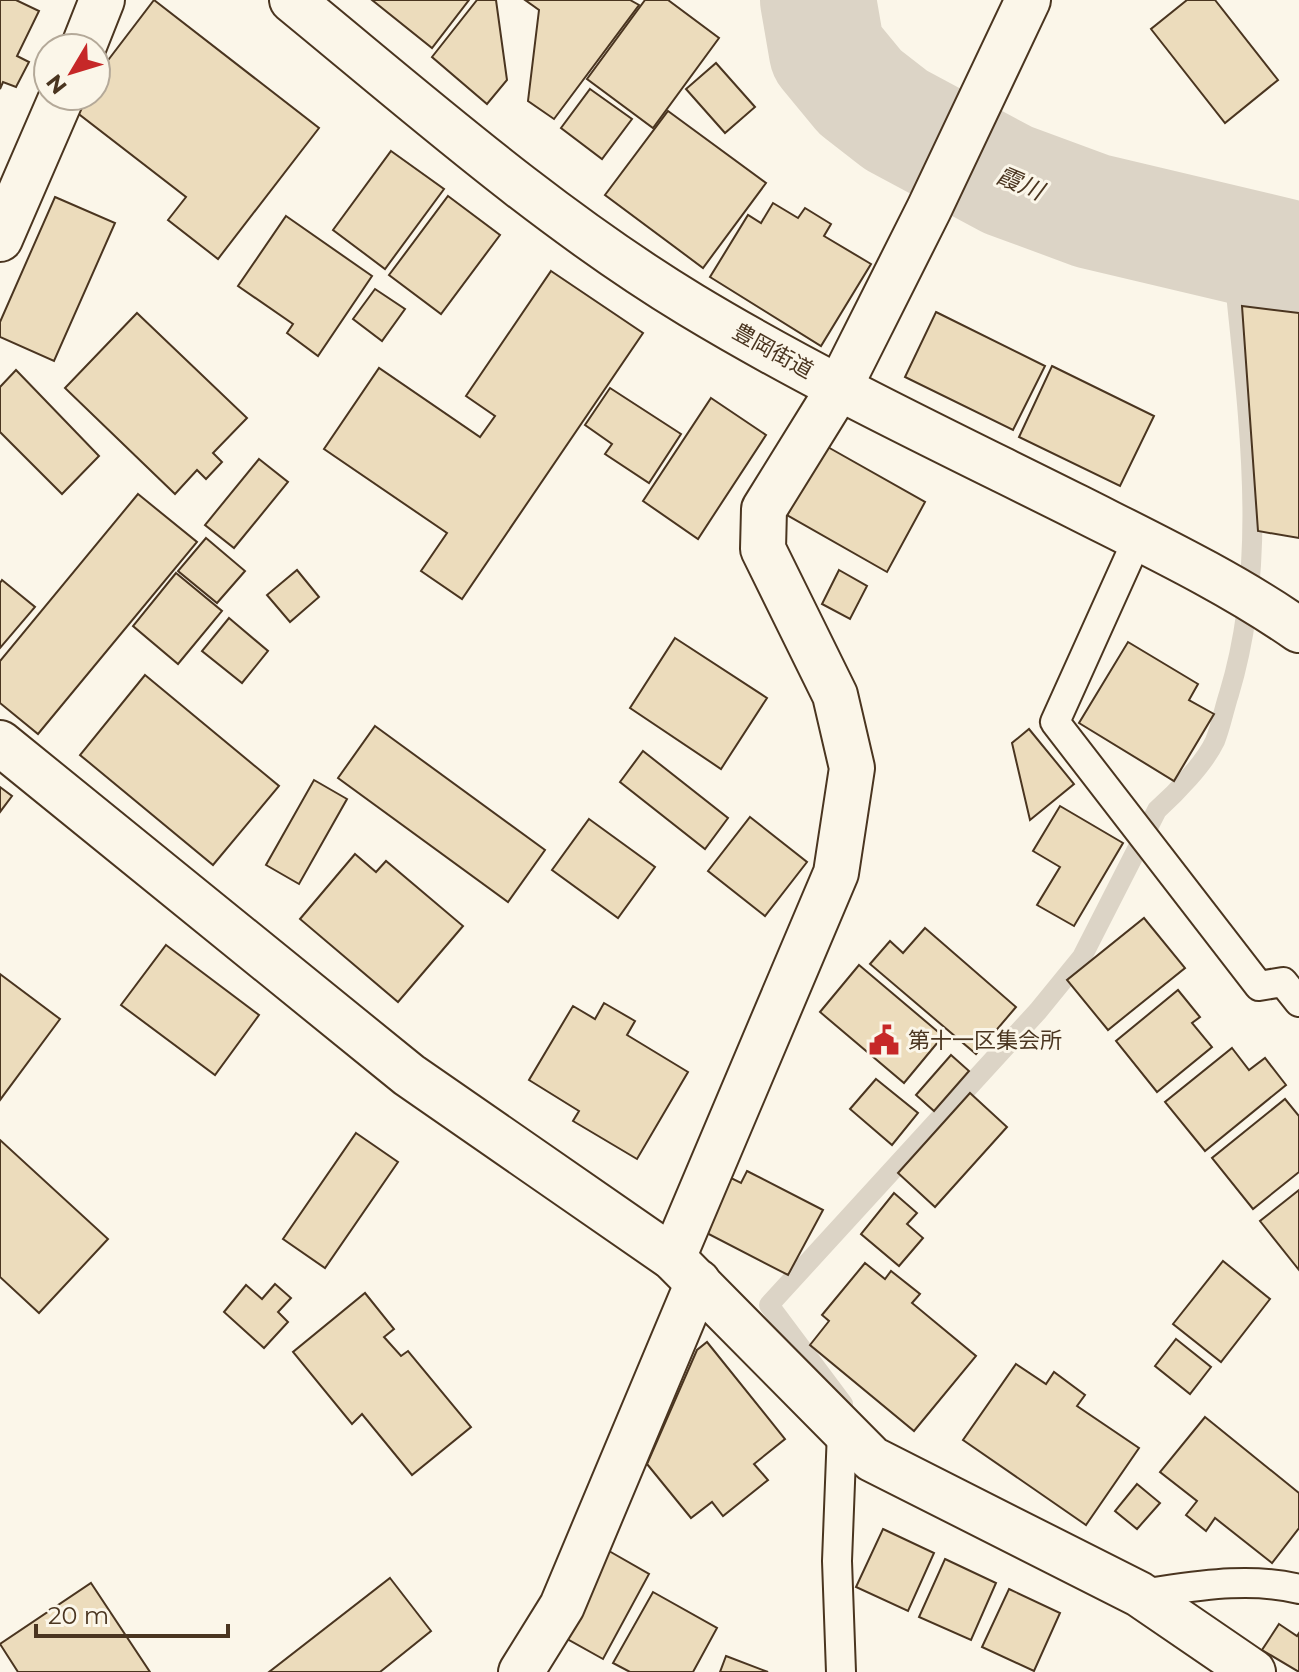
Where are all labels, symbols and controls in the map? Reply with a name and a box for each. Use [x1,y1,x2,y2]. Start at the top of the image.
north arrow [32,32,112,112]
text: N [41,69,73,99]
water label: 霞川 [992,160,1051,207]
street label: 豊岡街道 [728,318,818,384]
public building icon: 第十一区集会所 [867,1023,901,1057]
place label: 第十一区集会所 [908,1027,1062,1054]
scale bar [36,1588,228,1638]
text: 20 m [48,1601,109,1630]

